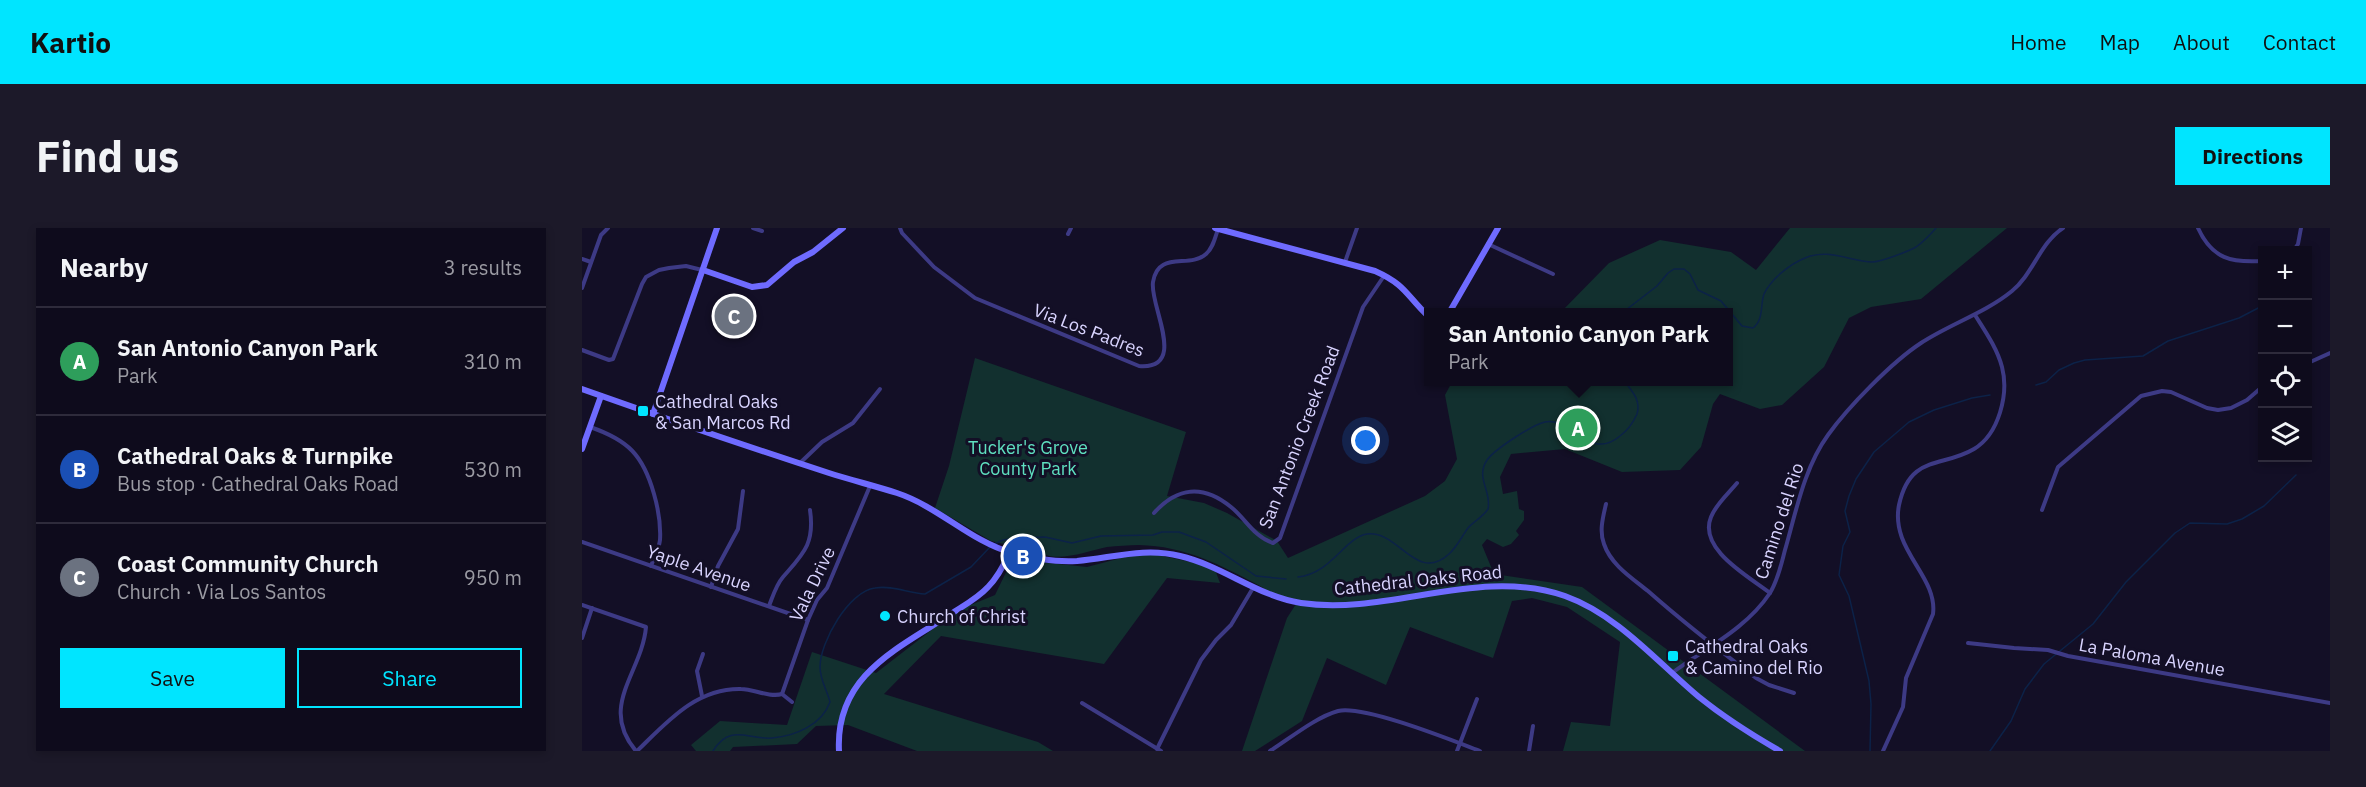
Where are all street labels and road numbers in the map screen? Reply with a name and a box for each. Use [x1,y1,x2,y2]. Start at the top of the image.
street label: Via Los Padres [1030,298,1148,362]
street label: San Antonio Creek Road [1253,342,1345,532]
street label: Camino del Rio [1749,460,1809,582]
street label: Yaple Avenue [644,539,754,597]
street label: Vala Drive [784,543,840,625]
street label: Cathedral Oaks Road [1333,560,1503,600]
street label: La Paloma Avenue [2077,633,2227,681]

